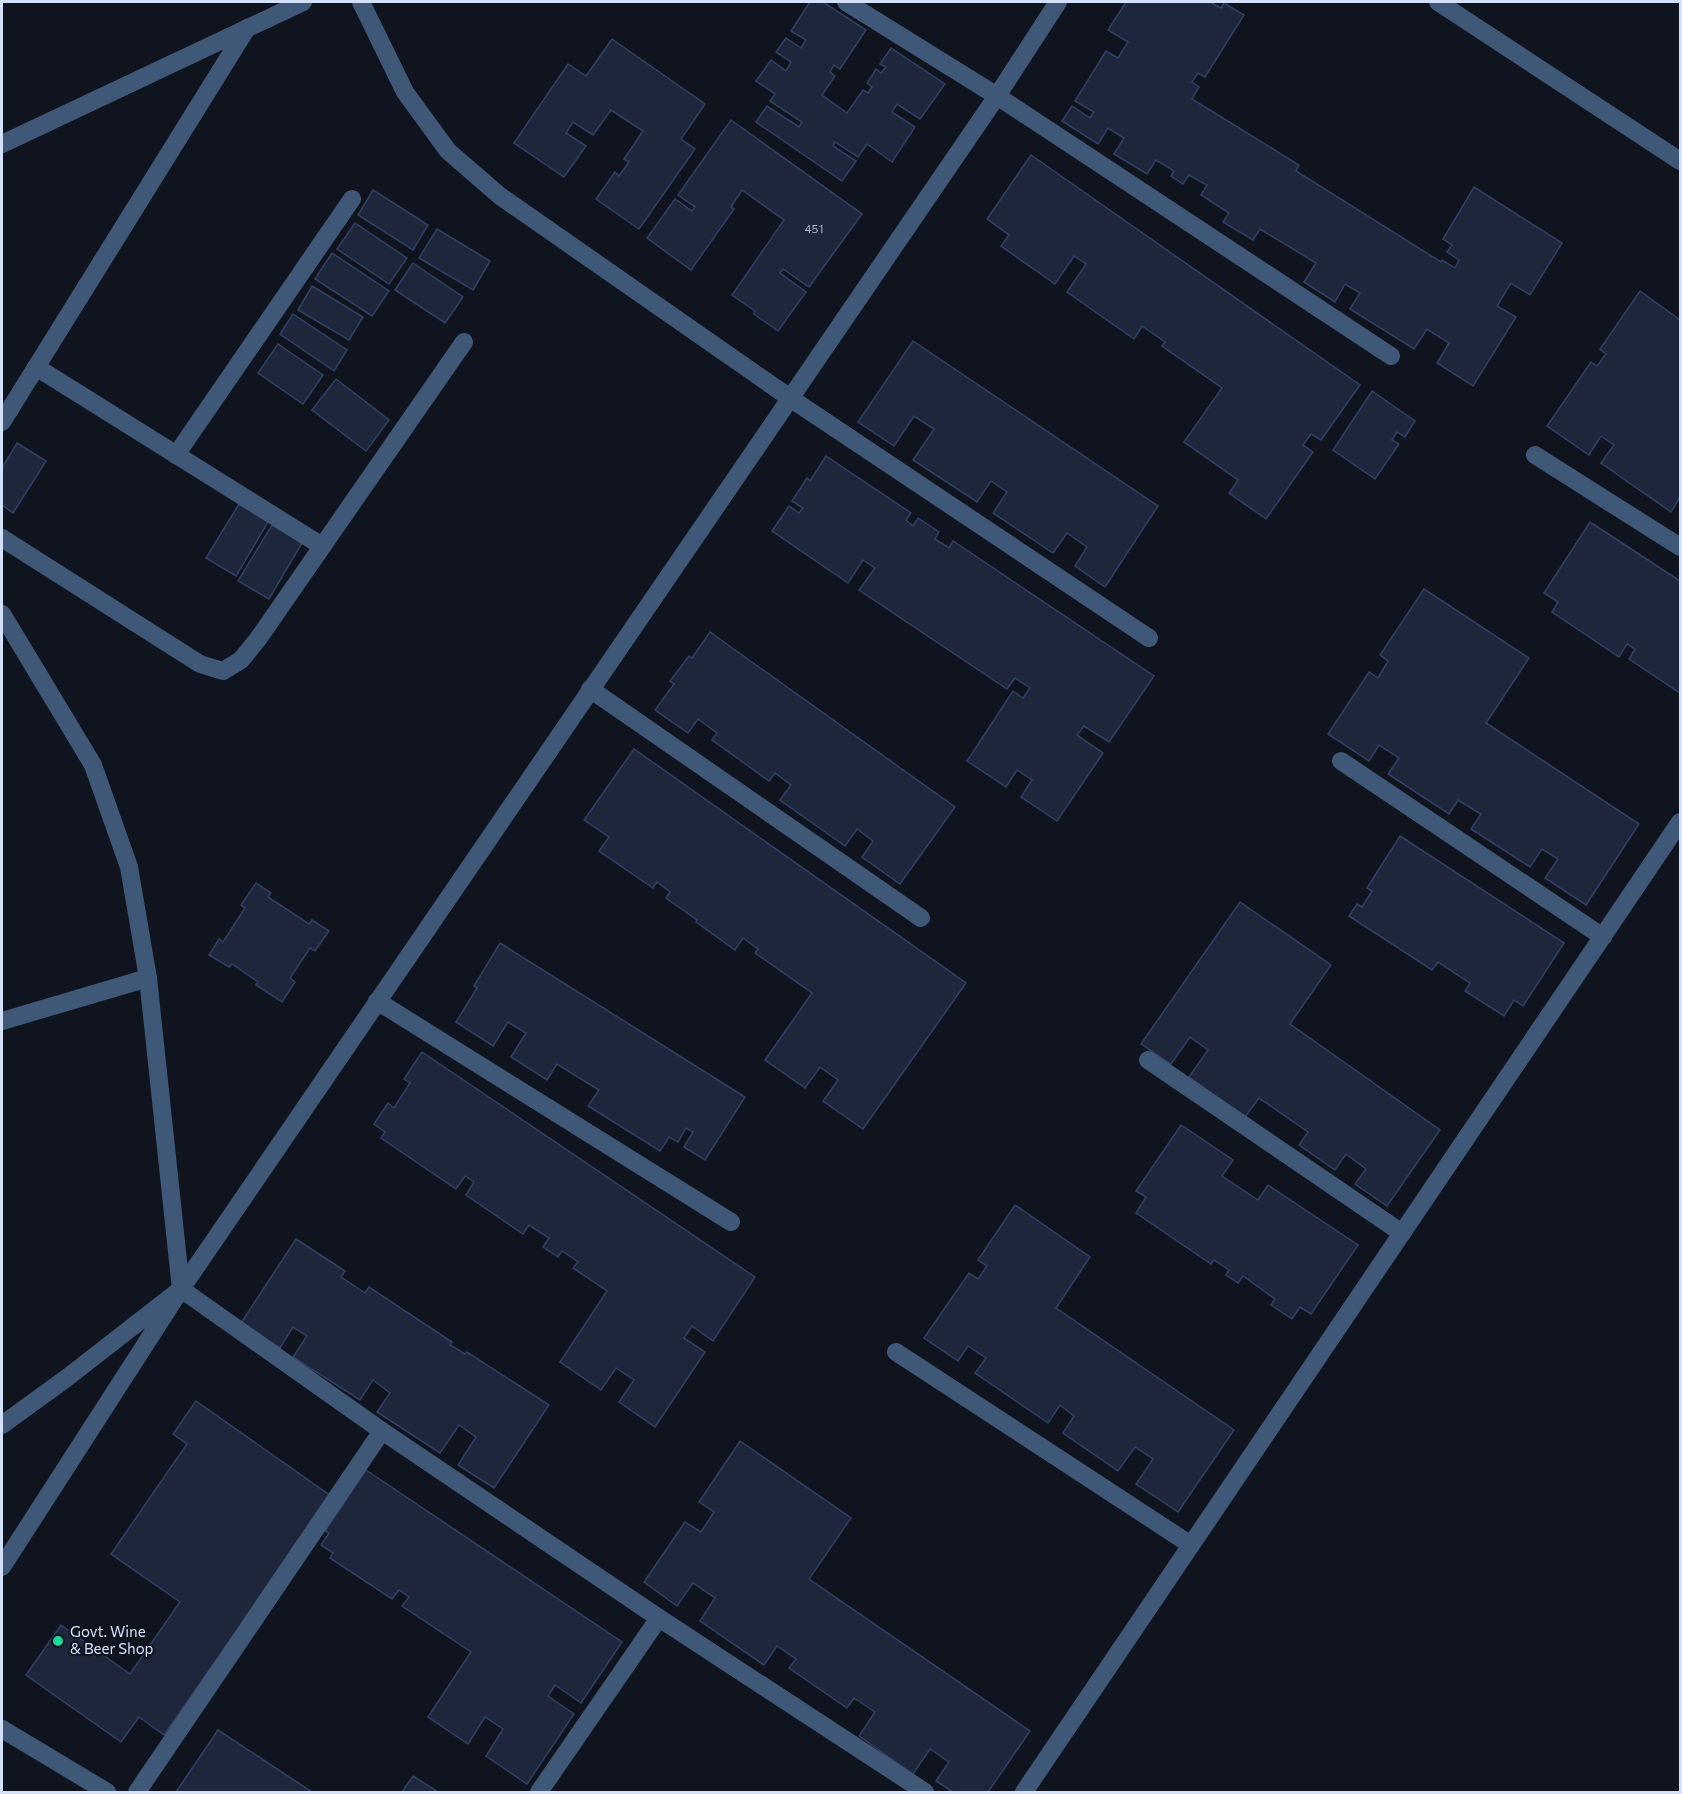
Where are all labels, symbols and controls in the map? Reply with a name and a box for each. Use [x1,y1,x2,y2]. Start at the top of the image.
house number: 451 [804,221,824,235]
place label: Govt. Wine & Beer Shop [70,1622,154,1657]
marker: Govt. Wine & Beer Shop [51,1634,65,1648]

